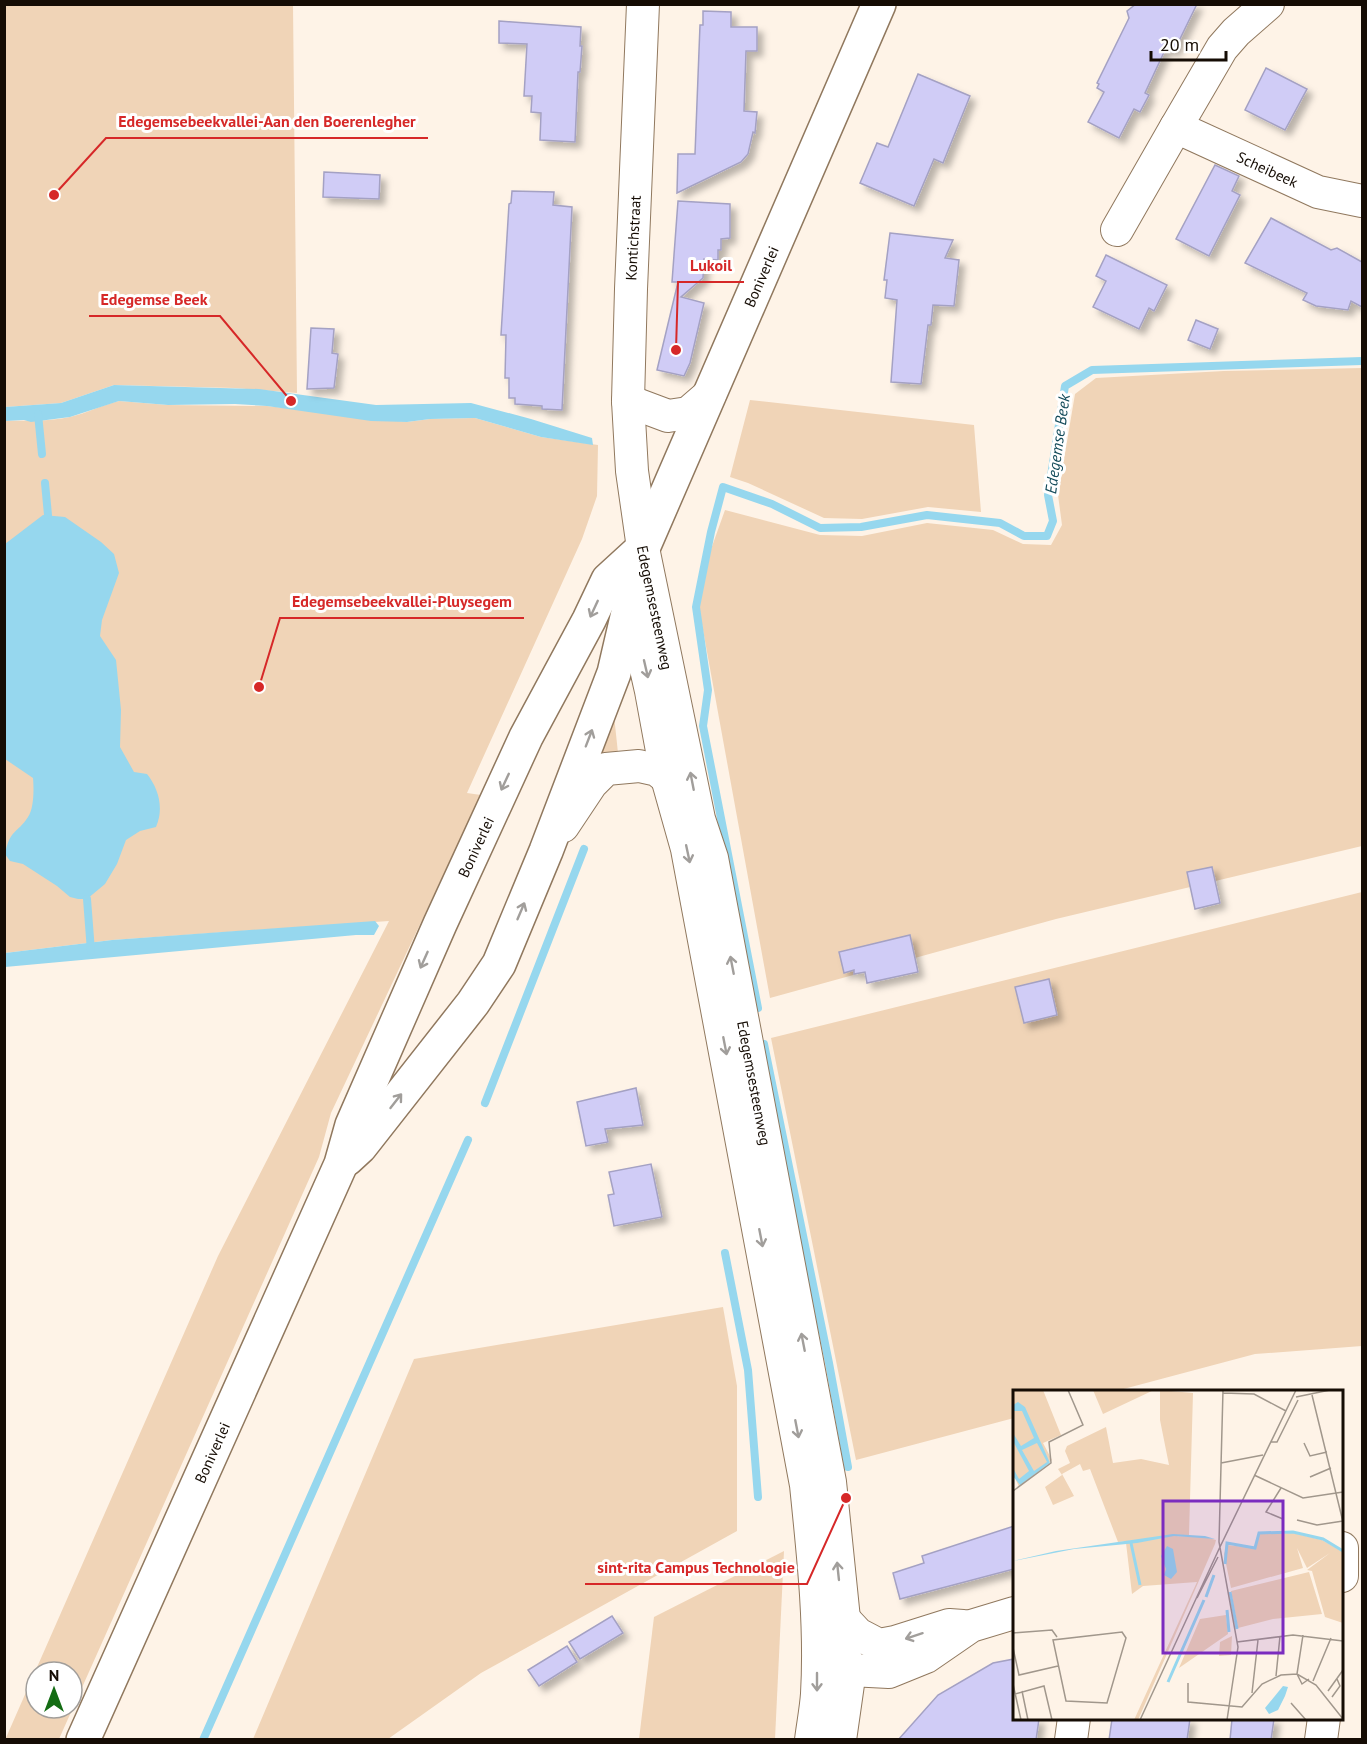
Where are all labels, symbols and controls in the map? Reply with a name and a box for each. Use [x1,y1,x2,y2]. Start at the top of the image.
scale bar [1151,24,1226,62]
text: 20 m [1160,33,1199,56]
callout: Edegemsebeekvallei-Aan den Boerenlegher [106,104,428,138]
text: Edegemsebeekvallei-Aan den Boerenlegher [118,111,416,131]
street label: Scheibeek [1234,147,1302,191]
street label: Kontichstraat [621,195,645,281]
street label: Boniverlei [739,243,782,310]
callout: Lukoil [678,248,744,282]
text: Lukoil [690,255,732,275]
callout: Edegemse Beek [89,282,220,316]
text: Edegemse Beek [100,289,208,309]
water label: Edegemse Beek [1040,392,1074,495]
street label: Edegemsesteenweg [633,544,677,671]
callout: Edegemsebeekvallei-Pluysegem [280,584,524,618]
text: Edegemsebeekvallei-Pluysegem [292,591,512,611]
one-way arrow [588,600,600,618]
one-way arrow [640,659,652,678]
one-way arrow [585,729,596,748]
one-way arrow [686,772,697,791]
one-way arrow [499,773,511,791]
street label: Boniverlei [453,813,498,880]
one-way arrow [683,844,694,864]
one-way arrow [516,902,527,920]
one-way arrow [418,950,429,968]
one-way arrow [726,956,737,975]
street label: Edegemsesteenweg [733,1019,776,1147]
one-way arrow [720,1036,731,1055]
one-way arrow [390,1093,403,1109]
one-way arrow [756,1227,767,1247]
one-way arrow [797,1333,808,1353]
inset map [1013,1390,1343,1720]
street label: Boniverlei [190,1419,234,1486]
one-way arrow [792,1419,803,1439]
callout: sint-rita Campus Technologie [585,1550,807,1584]
text: sint-rita Campus Technologie [597,1557,795,1577]
one-way arrow [833,1561,844,1581]
one-way arrow [905,1631,924,1642]
north arrow [24,1660,84,1720]
text: N [49,1665,59,1685]
one-way arrow [811,1672,823,1692]

